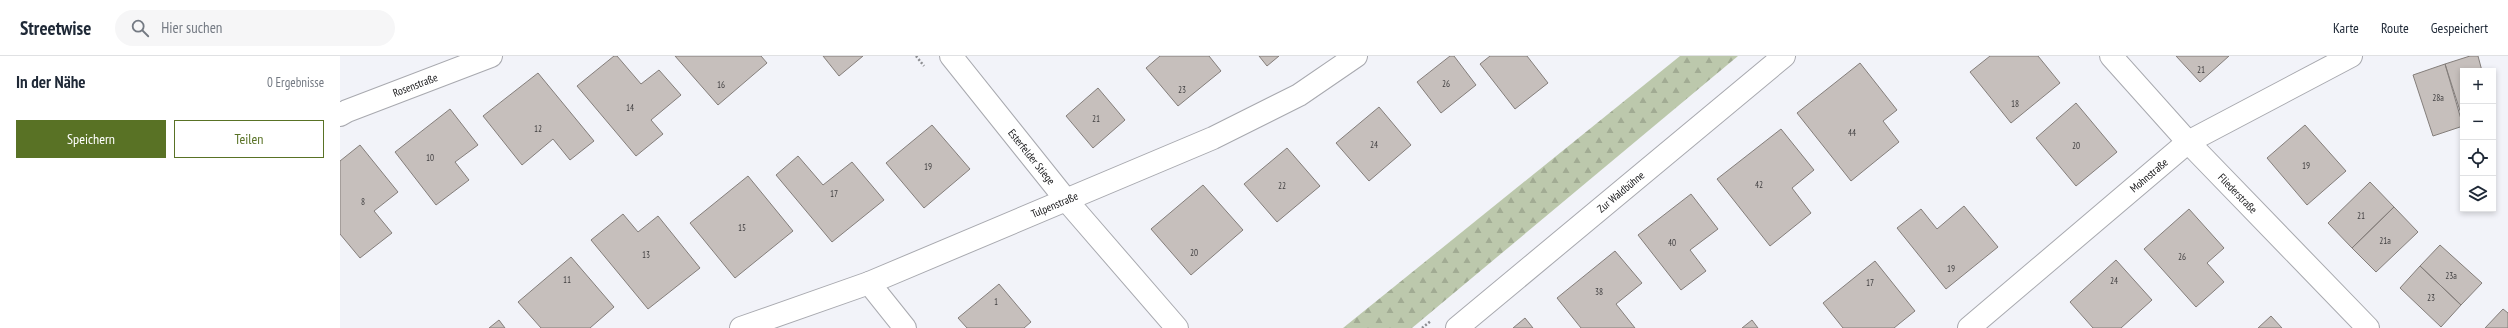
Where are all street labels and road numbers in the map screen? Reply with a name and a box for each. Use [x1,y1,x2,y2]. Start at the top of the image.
street label: Rosenstraße [391,70,440,100]
street label: Esterfelder Stiege [1005,126,1058,188]
street label: Mohnstraße [2127,155,2171,195]
street label: Zur Waldbühne [1594,168,1648,215]
street label: Fliederstraße [2215,170,2261,217]
street label: Tulpenstraße [1029,189,1081,221]

